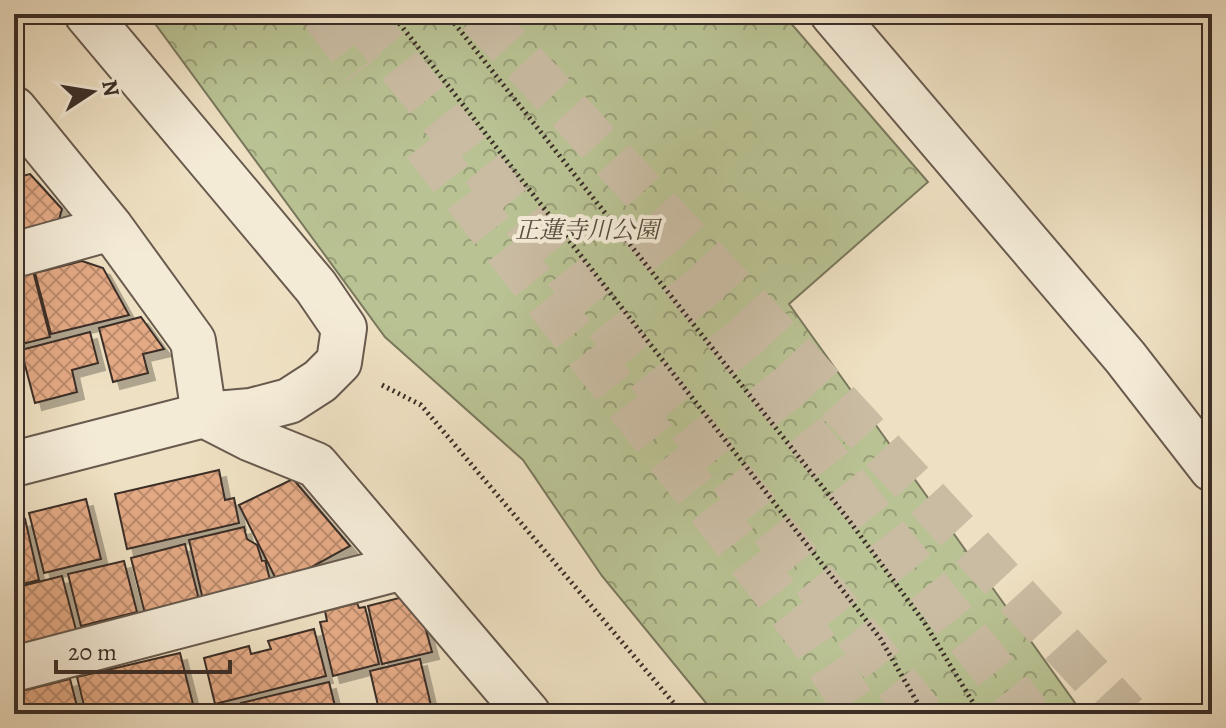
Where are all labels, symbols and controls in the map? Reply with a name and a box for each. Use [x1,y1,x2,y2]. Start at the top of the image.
north arrow [52,52,132,132]
text: N [94,77,127,99]
park label: 正蓮寺川公園 [515,214,663,246]
scale bar [56,624,230,674]
text: 20 m [68,636,117,668]

